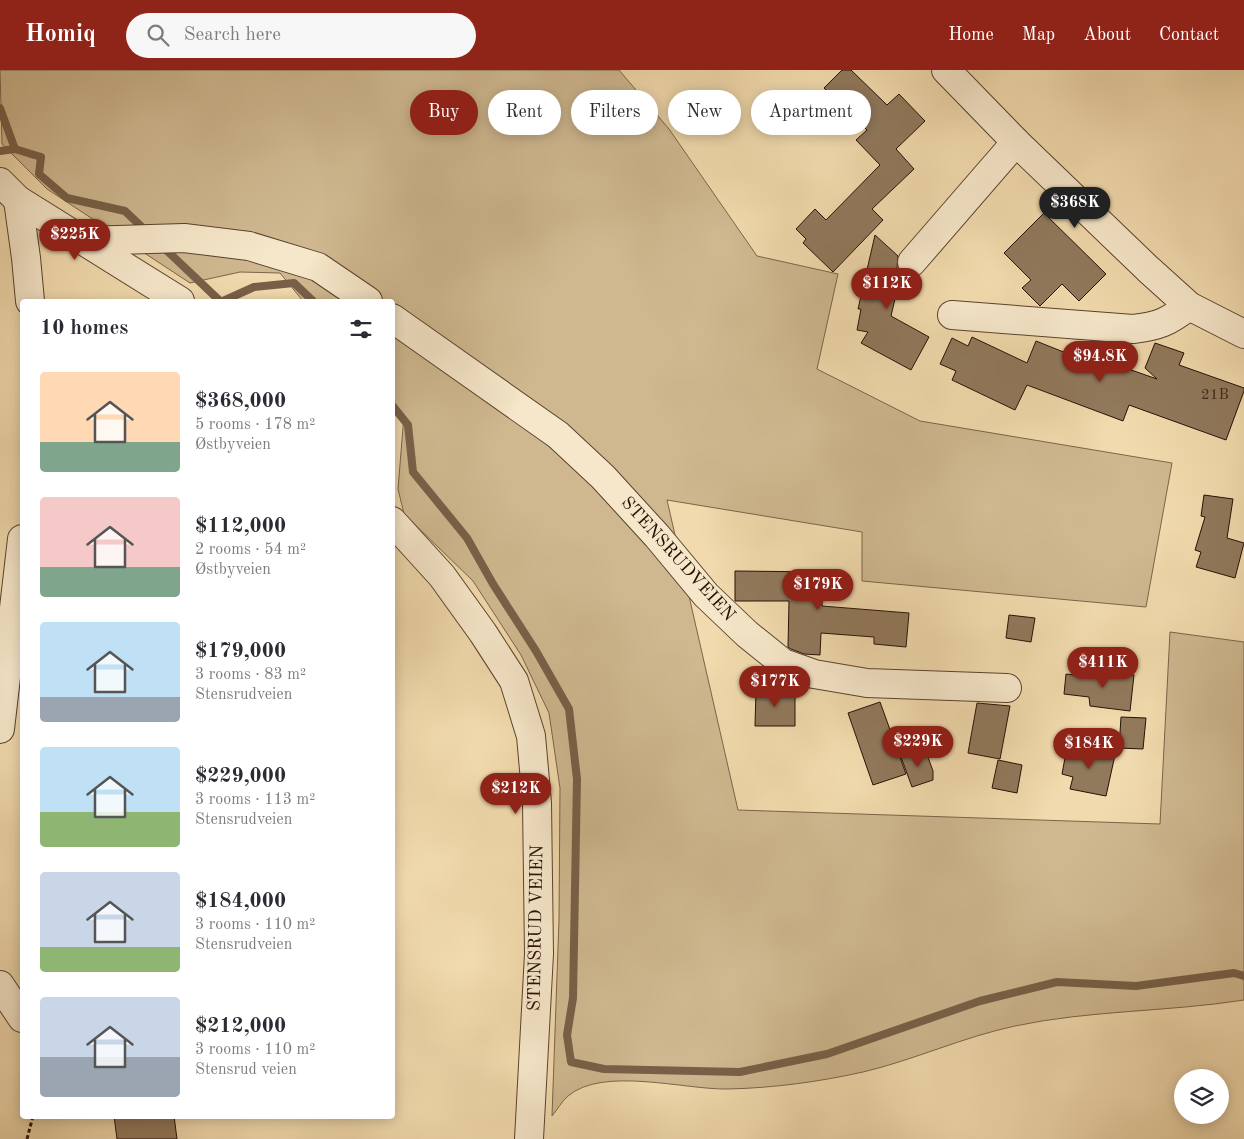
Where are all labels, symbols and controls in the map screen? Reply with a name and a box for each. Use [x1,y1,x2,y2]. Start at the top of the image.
search box [126,13,476,58]
icon: search [144,21,172,49]
text: Homiq [25,23,96,47]
text: Search here [184,26,281,45]
text: Home [948,26,994,44]
text: Map [1022,26,1055,44]
text: About [1083,26,1131,44]
text: Contact [1159,26,1219,44]
chip: Buy [410,90,478,135]
chip: Rent [488,90,561,135]
chip: Filters [571,90,658,135]
chip: New [668,90,741,135]
chip: Apartment [751,90,871,135]
pin: $368K [1040,186,1110,229]
text: $368K [1050,195,1100,211]
pin: $225K [40,218,110,261]
text: $225K [50,227,100,243]
pin: $112K [852,268,922,310]
text: $112K [862,276,912,292]
icon: filters [347,315,375,343]
text: 10 homes [40,318,128,339]
pin: $94.8K [1059,340,1141,383]
text: $94.8K [1073,349,1127,365]
house number: 21B [1201,388,1229,403]
text: $368,000 [195,391,286,412]
icon: home [80,392,140,452]
text: 5 rooms · 178 m² [195,417,315,433]
text: Østbyveien [195,437,271,453]
street label: STENSRUDVEIEN [618,493,739,625]
text: $112,000 [195,516,286,537]
icon: home [80,517,140,577]
text: 2 rooms · 54 m² [195,542,306,558]
text: Østbyveien [195,562,271,578]
pin: $179K [783,568,853,611]
text: $179K [793,577,843,593]
text: $179,000 [195,641,286,662]
icon: home [80,642,140,702]
pin: $411K [1068,646,1138,689]
text: $411K [1078,655,1128,671]
pin: $177K [740,666,810,708]
text: 3 rooms · 83 m² [195,667,306,683]
text: $177K [750,674,800,690]
text: Stensrudveien [195,687,292,703]
pin: $229K [883,726,953,768]
pin: $184K [1054,728,1124,770]
text: $229K [893,734,943,750]
text: $184K [1064,736,1114,752]
text: $229,000 [195,766,286,787]
icon: home [80,767,140,827]
pin: $212K [481,772,551,815]
text: $212K [491,781,541,797]
text: 3 rooms · 113 m² [195,792,315,808]
text: Stensrudveien [195,812,292,828]
street label: STENSRUD VEIEN [526,844,546,1011]
text: $184,000 [195,891,286,912]
icon: home [80,892,140,952]
text: 3 rooms · 110 m² [195,917,315,933]
text: Stensrudveien [195,937,292,953]
text: $212,000 [195,1016,286,1037]
icon: home [80,1017,140,1077]
text: 3 rooms · 110 m² [195,1042,315,1058]
text: Stensrud veien [195,1062,297,1078]
map controls [1174,1069,1229,1124]
button: layers [1174,1069,1229,1124]

